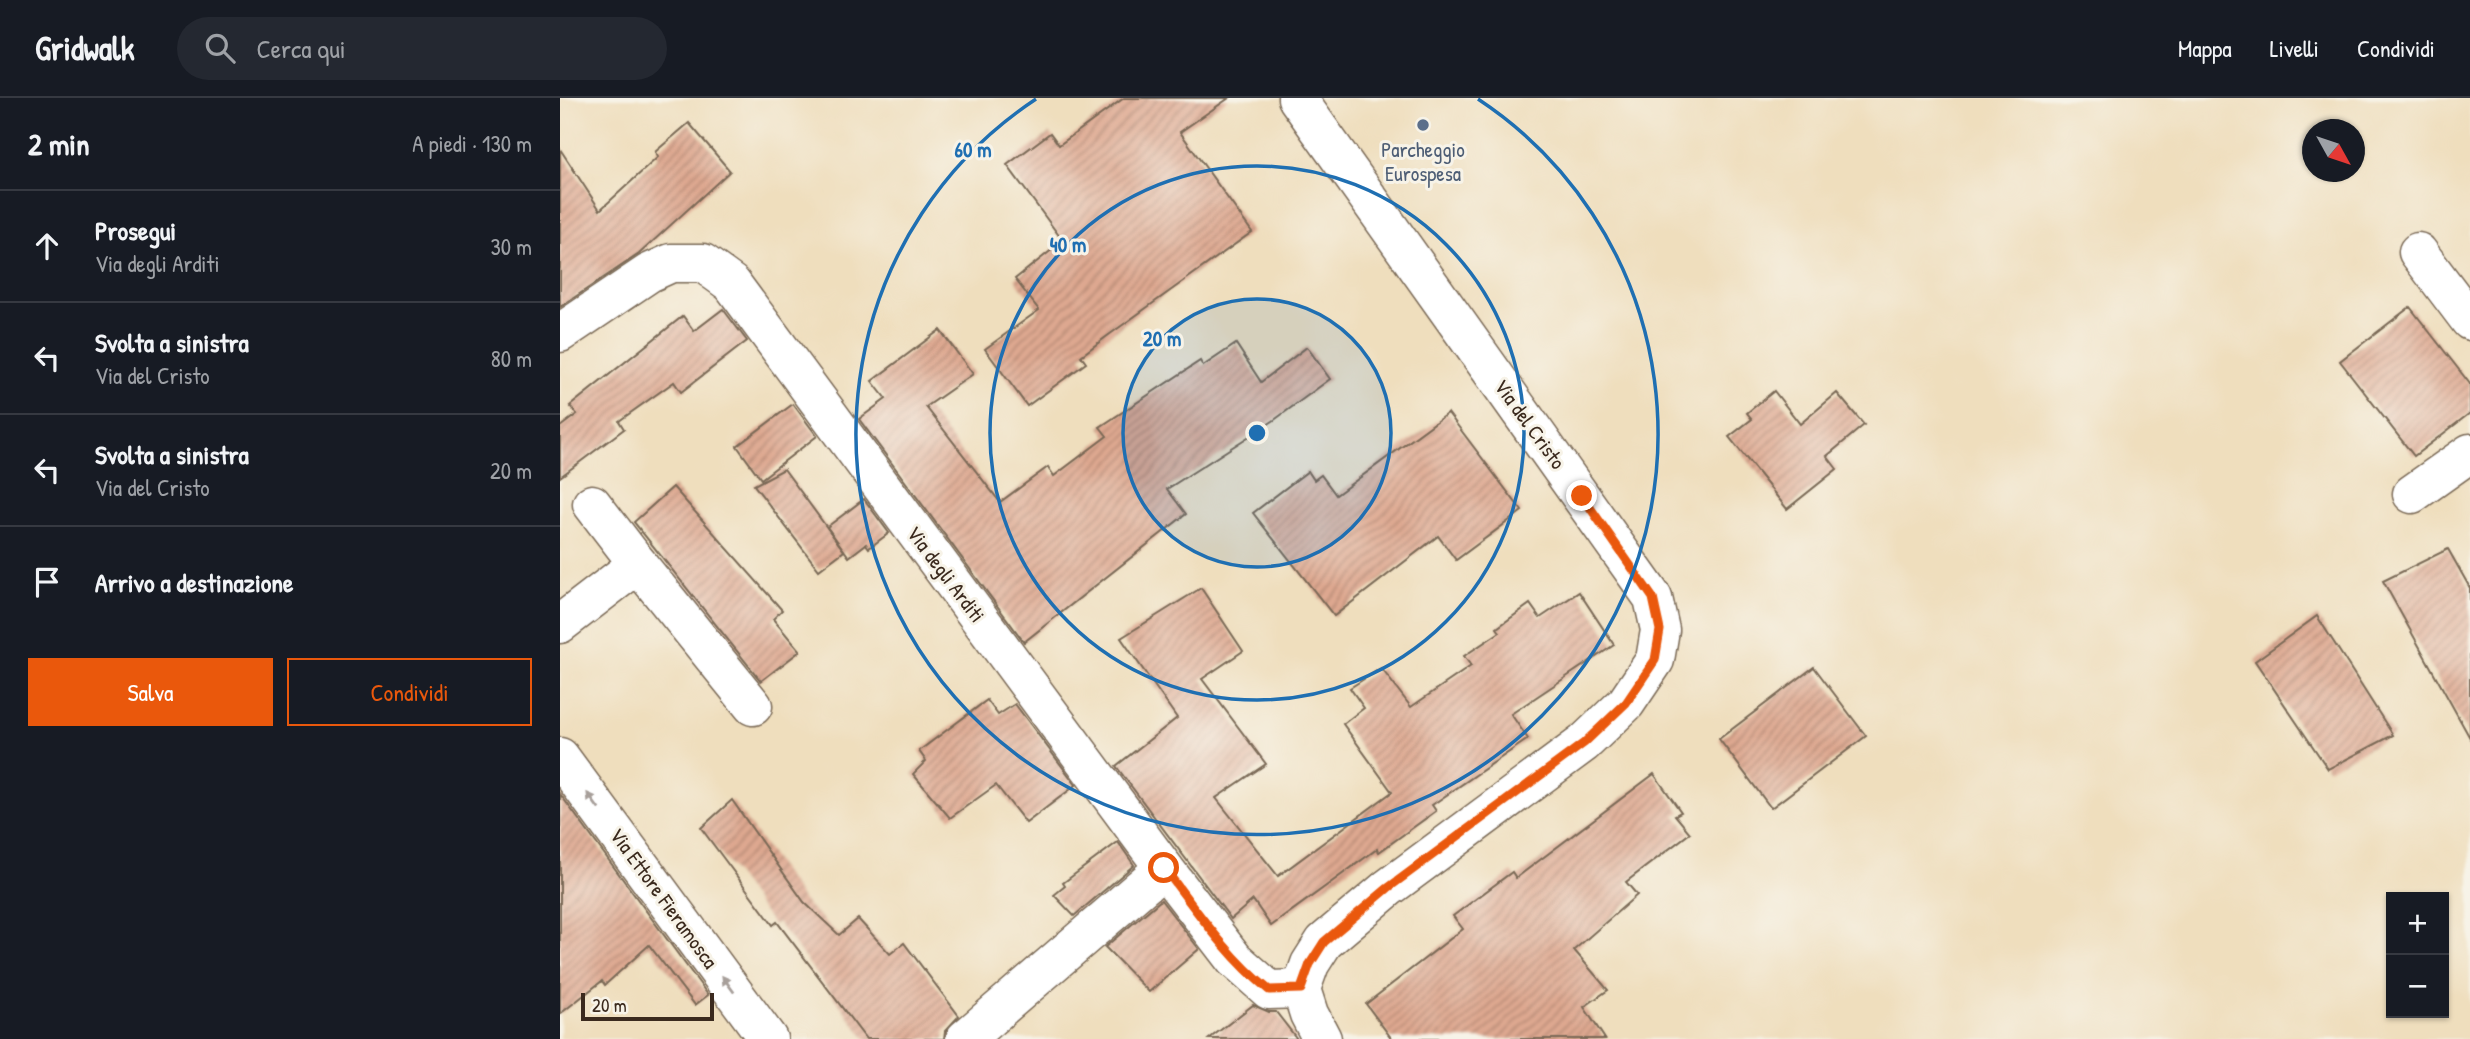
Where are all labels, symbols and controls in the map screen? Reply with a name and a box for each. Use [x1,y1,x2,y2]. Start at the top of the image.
search box [177,17,667,80]
text: Gridwalk [35,26,135,70]
icon: search [201,29,239,67]
text: Cerca qui [257,31,346,66]
text: Mappa [2178,32,2232,64]
text: Livelli [2270,32,2319,64]
text: Condividi [2357,32,2435,64]
marker: Parcheggio Eurospesa [1415,117,1431,133]
north arrow [2302,119,2365,182]
text: 2 min [28,124,90,164]
text: A piedi · 130 m [412,128,532,159]
text: 60 m [955,135,991,164]
place label: Parcheggio Eurospesa [1381,135,1465,188]
text: Prosegui [95,213,176,248]
icon: ahead [28,227,66,265]
text: 40 m [1050,230,1086,259]
text: 30 m [490,231,532,262]
text: Via degli Arditi [95,248,220,279]
text: 20 m [1143,324,1181,353]
text: Svolta a sinistra [95,325,249,360]
icon: left [28,339,66,377]
text: 80 m [491,343,532,374]
text: Via del Cristo [95,360,210,391]
street label: Via del Cristo [1488,373,1572,475]
centre of rings [1245,421,1269,445]
text: Svolta a sinistra [95,437,249,472]
icon: left [28,451,66,489]
text: 20 m [490,455,532,486]
text: Via del Cristo [95,472,210,503]
route end [1566,480,1597,511]
street label: Via degli Arditi [900,520,992,628]
icon: arrive [28,563,66,601]
text: Arrivo a destinazione [95,565,293,600]
button: Salva [28,658,273,726]
button: Condividi [287,658,532,726]
one-way arrow [586,792,600,810]
street label: Via Ettore Fieramosca [603,822,725,974]
route start [1148,852,1179,883]
map controls [2386,892,2449,1018]
button: + [2386,892,2449,955]
button: − [2386,955,2449,1018]
one-way arrow [721,975,735,993]
scale bar [581,990,714,1022]
text: 20 m [592,992,627,1018]

